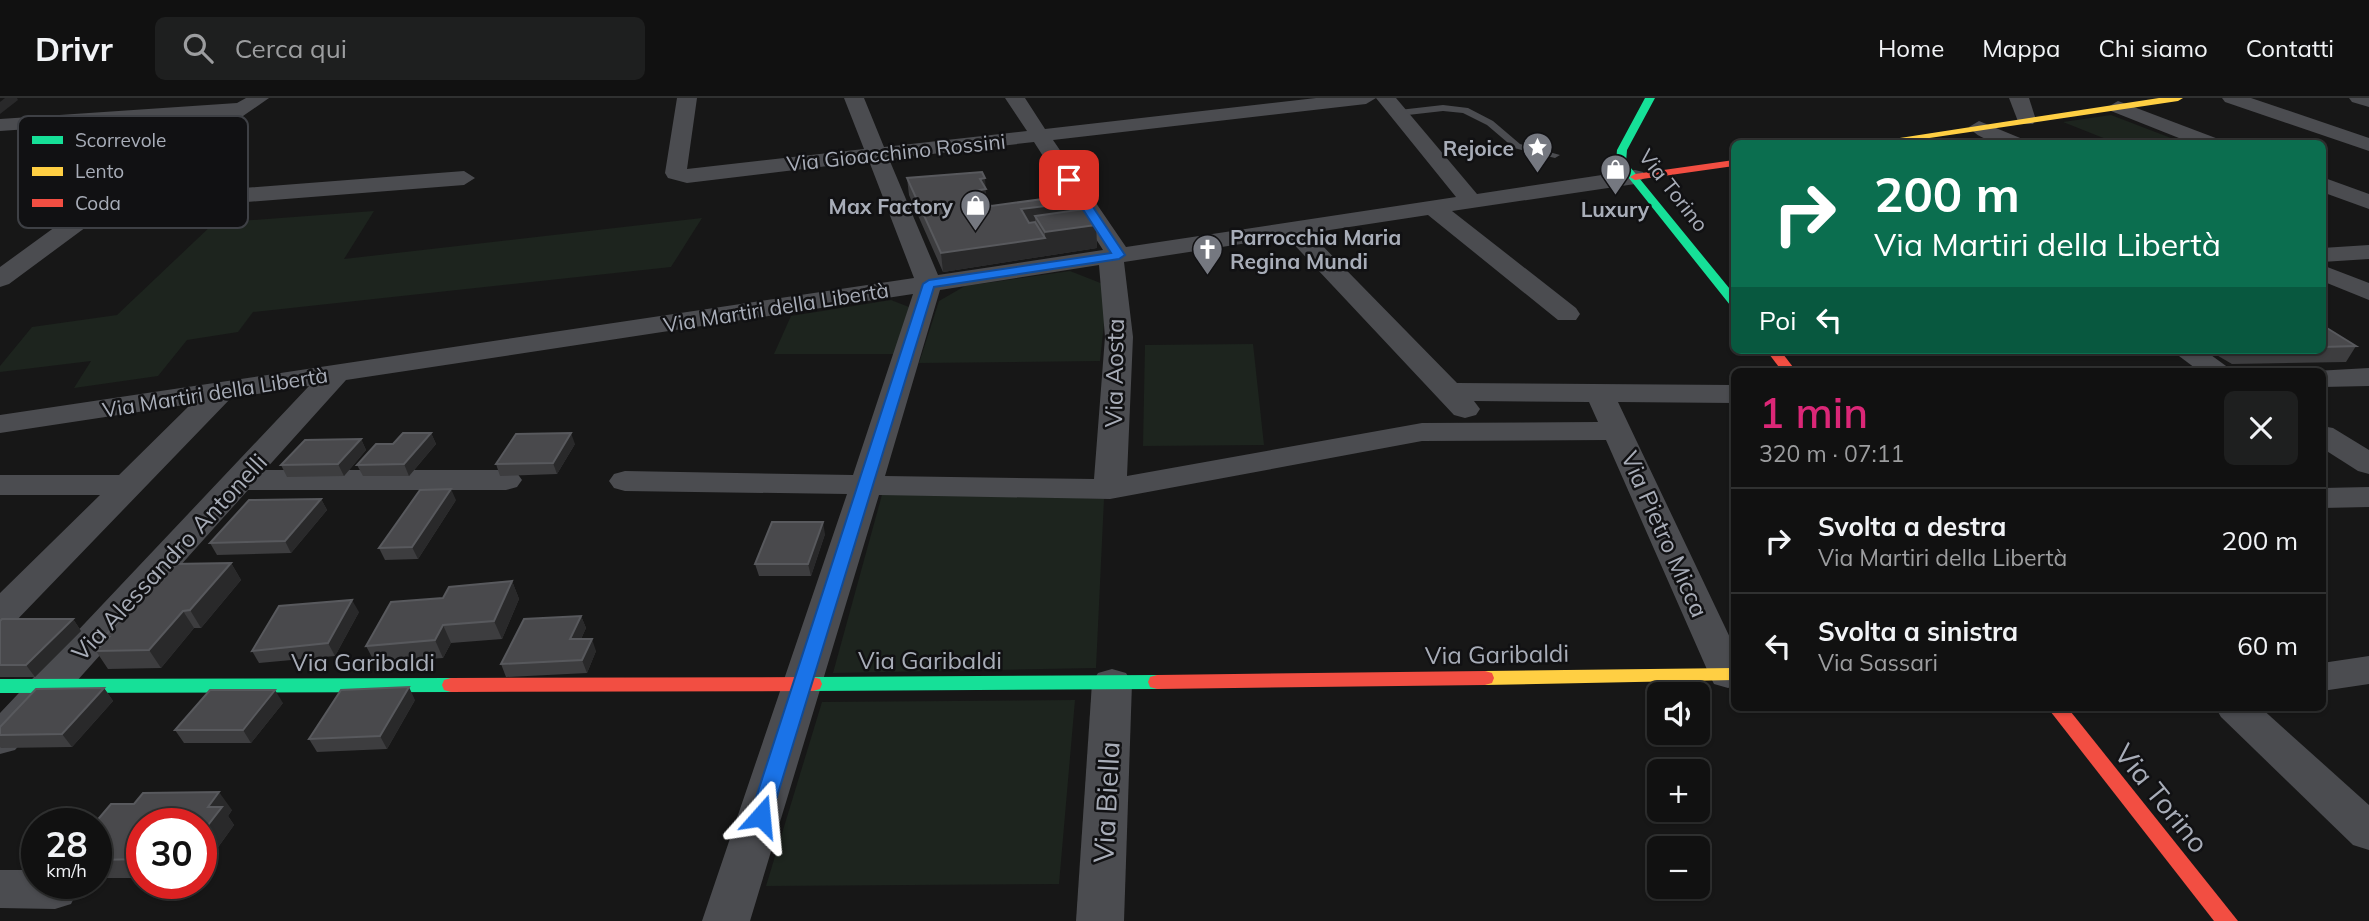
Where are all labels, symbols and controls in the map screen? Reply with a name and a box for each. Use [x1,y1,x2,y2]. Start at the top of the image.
search box [155,17,645,80]
text: Drivr [35,28,113,69]
icon: search [179,29,217,67]
text: Cerca qui [235,32,347,65]
text: Home [1878,33,1944,63]
text: Mappa [1982,33,2060,63]
text: Chi siamo [2098,33,2208,63]
text: Contatti [2246,33,2334,63]
legend [18,116,248,228]
text: Scorrevole [75,128,166,152]
street label: Via Gioacchino Rossini [785,128,1007,176]
place icon: Rejoice [1520,131,1554,175]
place label: Rejoice [1443,135,1514,161]
street label: Via Torino [1634,143,1714,237]
pin [1039,150,1099,210]
shop icon: Luxury [1598,152,1632,196]
text: Lento [75,159,124,183]
icon: arrive [1050,161,1088,199]
text: 200 m [1874,163,2020,224]
icon: right [1759,168,1850,259]
shop icon: Max Factory [959,189,993,233]
text: Coda [75,191,121,215]
place label: Max Factory [829,193,954,219]
place label: Luxury [1581,196,1650,222]
place label: Parrocchia Maria Regina Mundi [1230,224,1401,274]
text: Via Martiri della Libertà [1874,224,2221,264]
church icon: Parrocchia Maria Regina Mundi [1190,232,1224,276]
street label: Via Martiri della Libertà [662,276,890,338]
icon: left [1810,301,1848,339]
text: Poi [1759,304,1796,337]
street label: Via Aosta [1098,318,1130,428]
street label: Via Martiri della Libertà [101,361,329,423]
text: 1 min [1759,386,1868,439]
button: close [2224,391,2298,465]
text: 320 m · 07:11 [1759,439,1904,468]
street label: Via Pietro Micca [1615,446,1715,622]
street label: Via Alessandro Antonelli [65,447,273,667]
text: Svolta a destra [1818,510,2006,543]
icon: right [1759,522,1797,560]
text: 200 m [2222,524,2298,557]
text: Via Martiri della Libertà [1818,543,2067,572]
text: Svolta a sinistra [1818,615,2018,648]
icon: left [1759,627,1797,665]
text: 60 m [2237,629,2298,662]
street label: Via Garibaldi [1425,638,1569,670]
street label: Via Garibaldi [858,645,1002,675]
street label: Via Garibaldi [291,647,435,677]
text: Via Sassari [1818,648,1938,677]
map controls [1647,682,1710,899]
button: sound [1647,682,1710,745]
street label: Via Torino [2107,736,2217,860]
street label: Via Biella [1085,740,1127,864]
button: + [1647,759,1710,822]
position arrow [724,779,798,853]
speed limit sign: 30 [126,808,217,899]
text: 28 [45,822,88,866]
button: − [1647,836,1710,899]
text: km/h [46,859,87,882]

